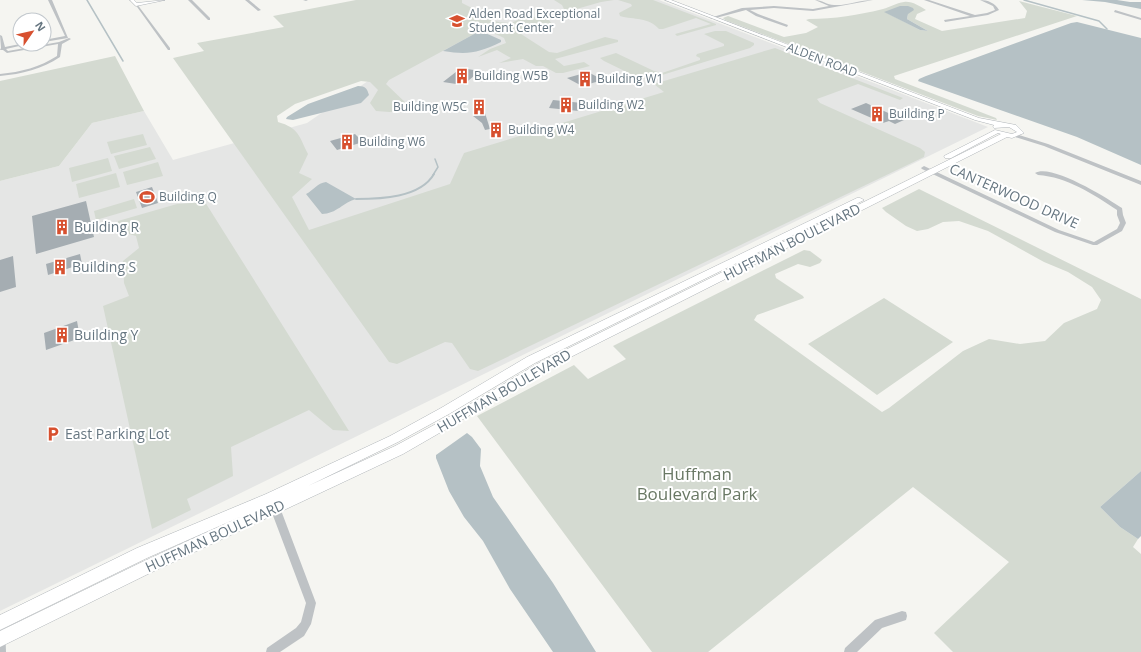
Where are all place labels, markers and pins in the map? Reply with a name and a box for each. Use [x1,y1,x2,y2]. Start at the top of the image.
place label: Alden Road Exceptional Student Center [469,5,600,36]
school or university icon: Alden Road Exceptional Student Center [448,12,466,30]
building icon: Building W5B [453,67,471,85]
place label: Building W5B [474,67,548,84]
building icon: Building W1 [576,70,594,88]
place label: Building W1 [597,70,663,87]
building icon: Building W2 [557,96,575,114]
place label: Building W2 [578,96,645,113]
place label: Building W5C [393,98,467,115]
building icon: Building W5C [470,98,488,116]
building icon: Building P [868,105,886,123]
place label: Building P [889,105,945,122]
building icon: Building W4 [487,121,505,139]
place label: Building W4 [508,121,575,138]
building icon: Building W6 [338,133,356,151]
place label: Building W6 [359,133,426,150]
sports icon: Building Q [138,188,156,206]
place label: Building Q [159,188,217,205]
place label: Building R [74,217,140,236]
building icon: Building R [53,218,71,236]
place label: Building S [72,257,136,276]
building icon: Building S [51,258,69,276]
place label: Building Y [74,325,139,344]
building icon: Building Y [53,326,71,344]
place label: East Parking Lot [65,424,169,443]
parking icon: East Parking Lot [44,425,62,443]

